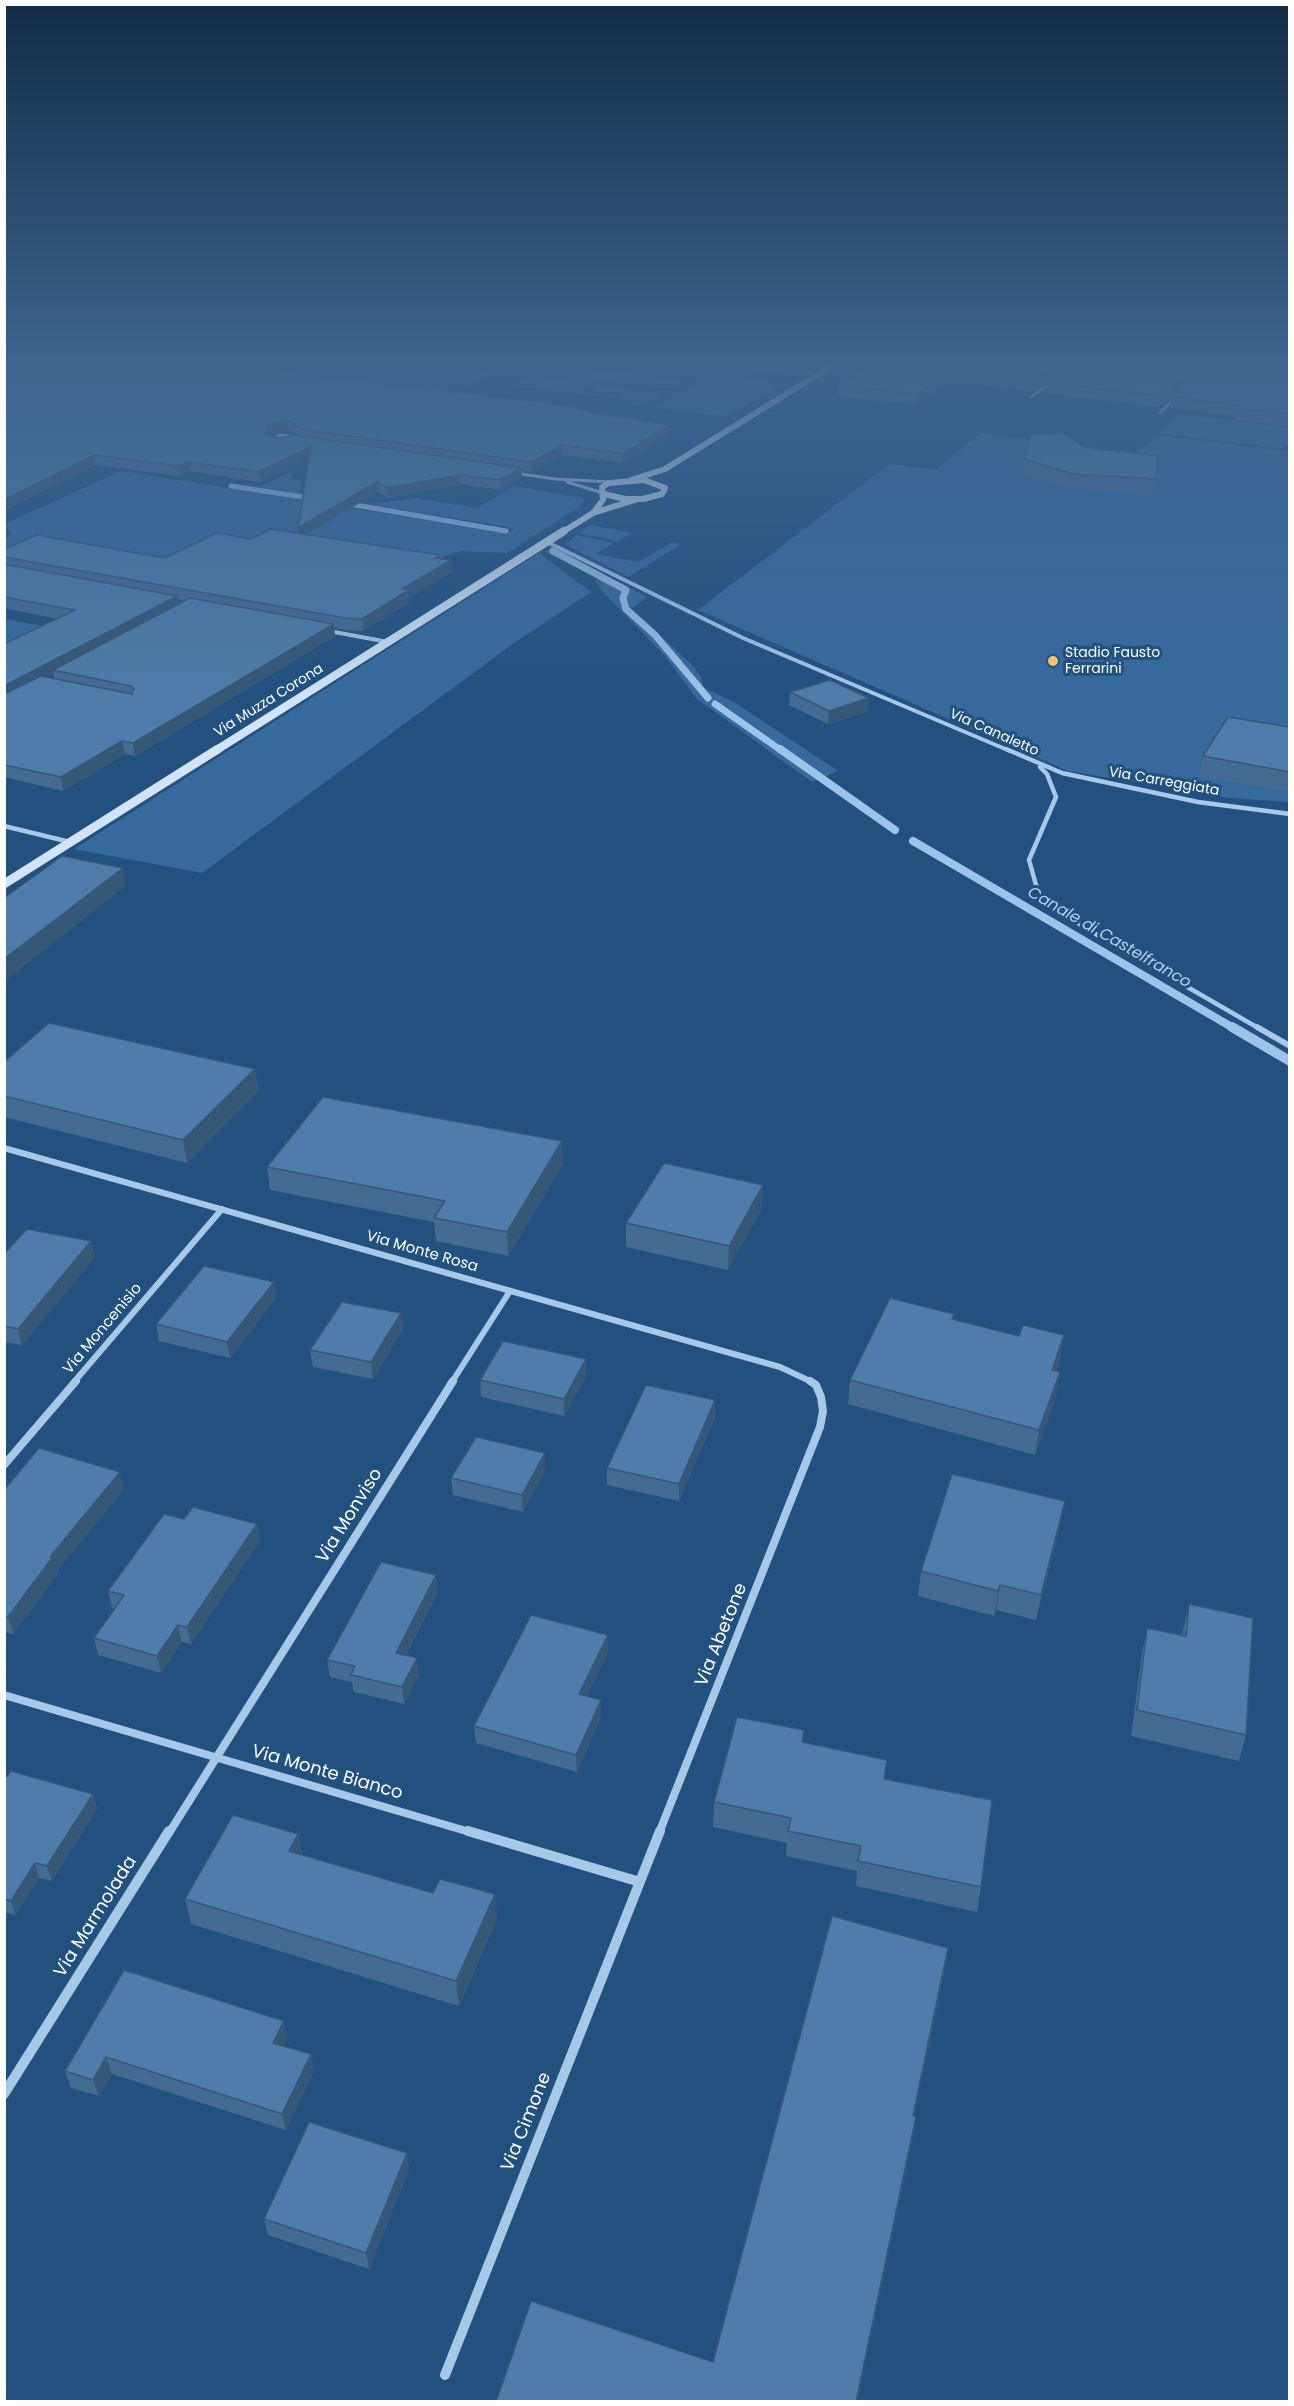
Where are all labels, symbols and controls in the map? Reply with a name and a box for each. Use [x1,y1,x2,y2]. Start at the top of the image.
place label: Stadio Fausto Ferrarini [1065,645,1160,678]
marker: Stadio Fausto Ferrarini [1046,654,1060,668]
street label: Via Muzza Corona [211,661,327,741]
street label: Via Canaletto [947,706,1041,760]
street label: Via Carreggiata [1107,764,1221,800]
water label: Canale di Castelfranco [1024,883,1194,993]
street label: Via Monte Rosa [364,1227,480,1277]
street label: Via Moncenisio [60,1280,146,1378]
street label: Via Monviso [312,1465,388,1567]
street label: Via Abetone [691,1580,753,1690]
street label: Via Monte Bianco [249,1741,405,1805]
street label: Via Marmolada [50,1852,142,1982]
street label: Via Cimone [497,2069,557,2175]

